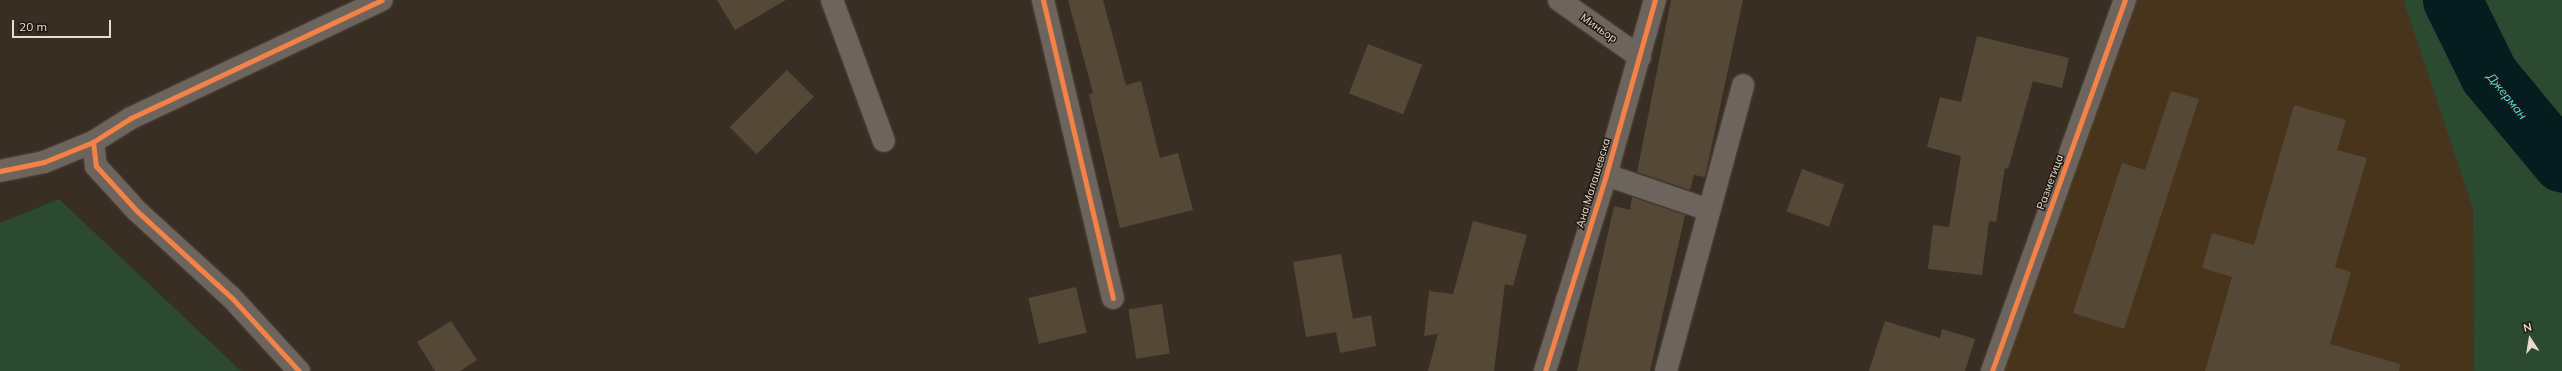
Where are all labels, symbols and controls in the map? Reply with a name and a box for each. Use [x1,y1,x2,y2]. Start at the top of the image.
street label: Миньор [1578,11,1620,45]
scale bar [14,12,113,38]
text: 20 m [19,19,47,34]
water label: Джерман [2484,70,2530,122]
street label: Ана Малашевска [1573,137,1613,229]
street label: Разметица [2034,153,2066,211]
north arrow [2510,319,2550,359]
text: N [2522,320,2533,335]

